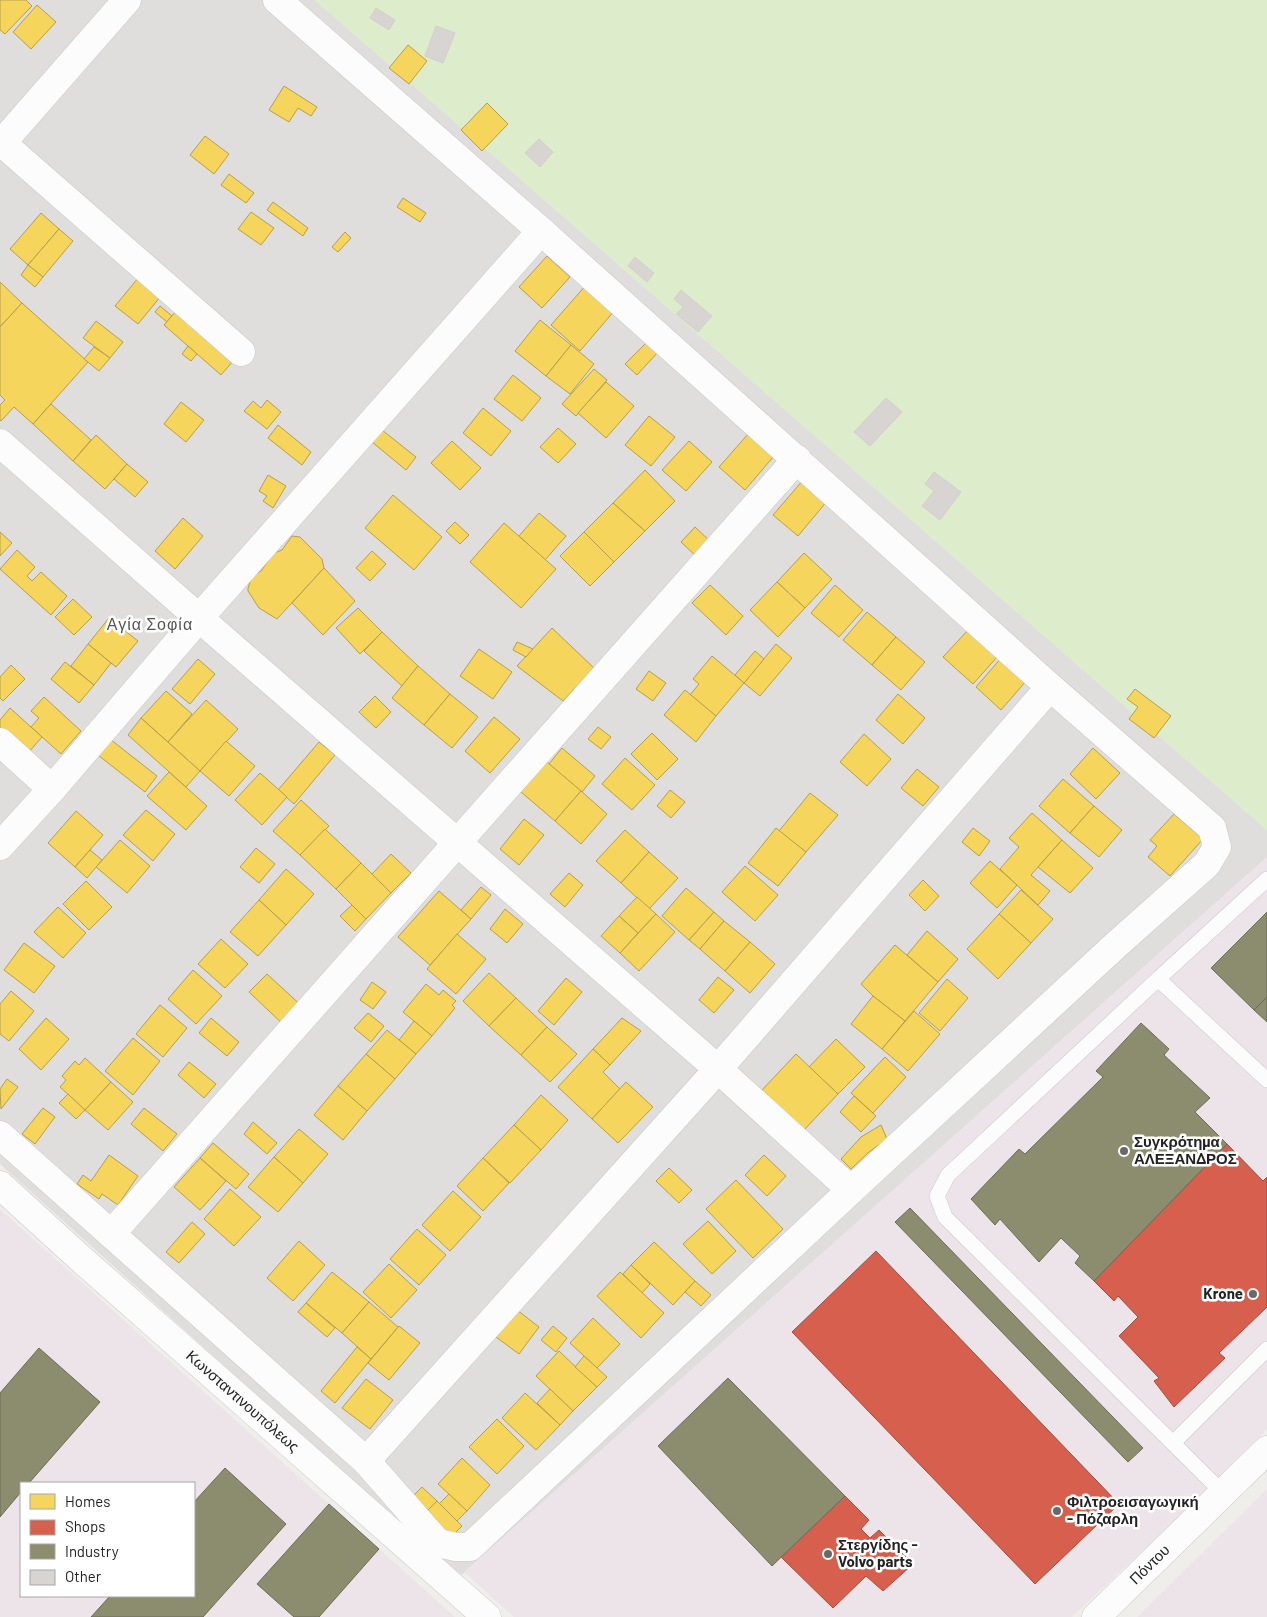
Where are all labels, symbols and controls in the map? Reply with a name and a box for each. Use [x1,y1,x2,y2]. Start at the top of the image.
district label: Αγία Σοφία [107,614,193,633]
place label: Συγκρότημα ΑΛΕΞΑΝΔΡΟΣ [1134,1132,1237,1167]
marker: Συγκρότημα ΑΛΕΞΑΝΔΡΟΣ [1118,1145,1130,1157]
place label: Krone [1203,1284,1243,1302]
marker: Krone [1247,1288,1259,1300]
street label: Κωνσταντινουπόλεως [183,1346,303,1455]
legend [20,1482,195,1597]
text: Homes [65,1492,110,1510]
place label: Φιλτροεισαγωγική - Πόζαρλη [1067,1492,1199,1527]
marker: Φιλτροεισαγωγική - Πόζαρλη [1051,1505,1063,1517]
text: Shops [65,1517,105,1535]
place label: Στεργίδης - Volvo parts [838,1535,918,1570]
street label: Πόντου [1125,1540,1173,1587]
text: Industry [65,1542,119,1560]
marker: Στεργίδης - Volvo parts [822,1548,834,1560]
text: Other [65,1567,102,1585]

